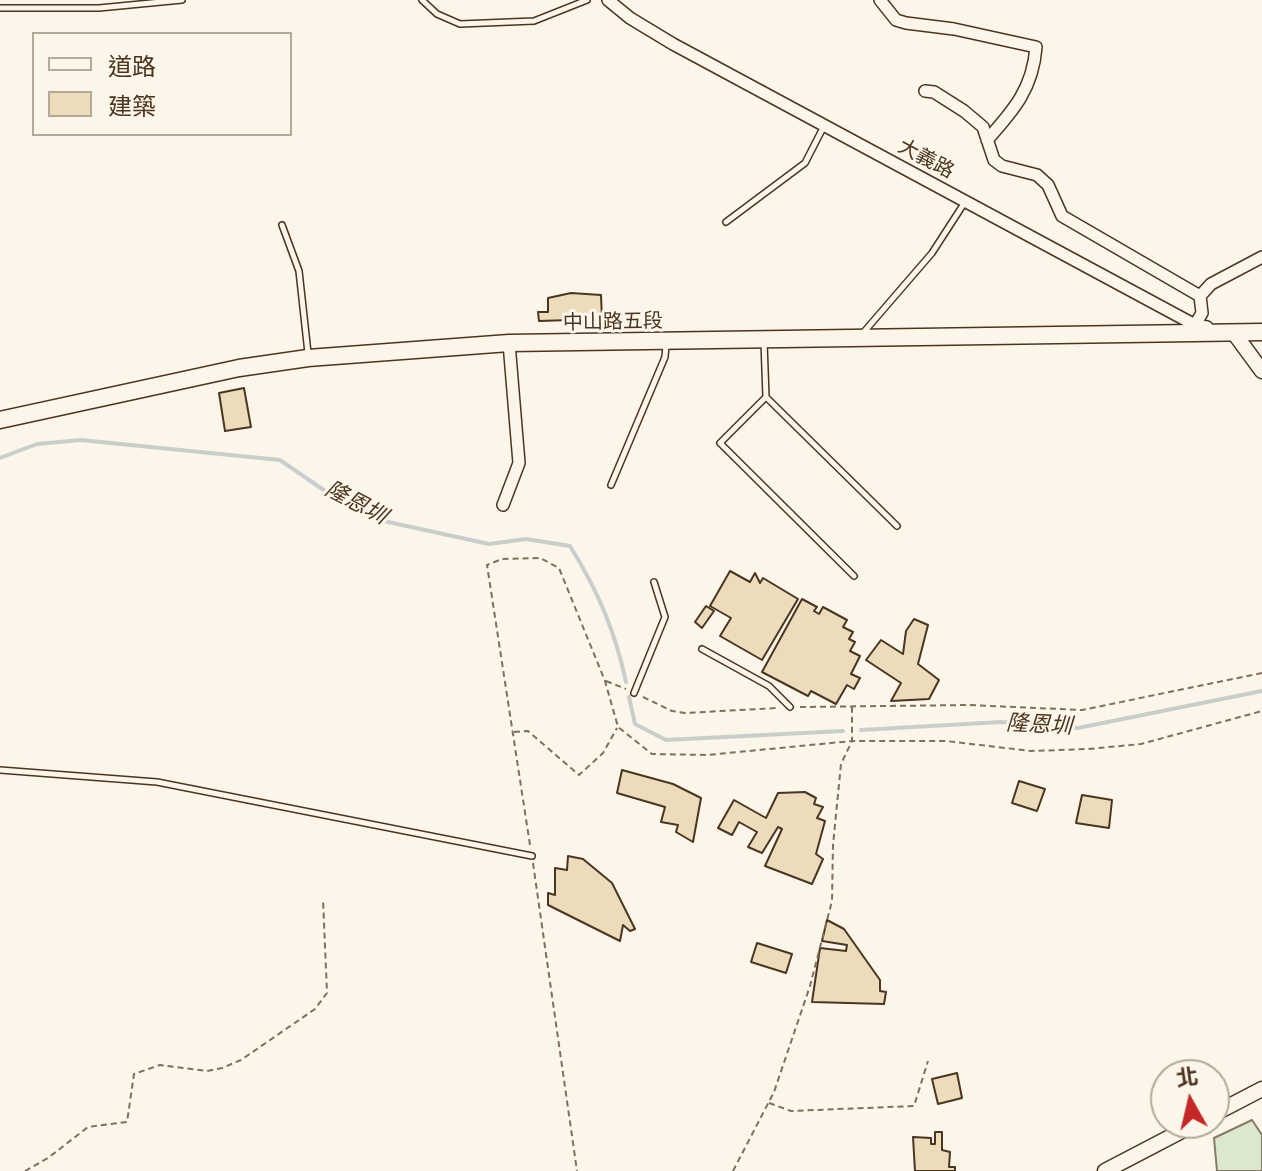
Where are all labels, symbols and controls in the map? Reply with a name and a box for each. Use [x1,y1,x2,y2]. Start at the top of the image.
legend [32,32,292,136]
text: 道路 [108,52,156,81]
text: 建築 [108,92,156,121]
street label: 大義路 [894,134,958,184]
street label: 中山路五段 [563,309,663,335]
water label: 隆恩圳 [321,476,391,530]
water label: 隆恩圳 [1005,710,1073,740]
north arrow [1150,1059,1230,1139]
text: 北 [1174,1063,1200,1092]

